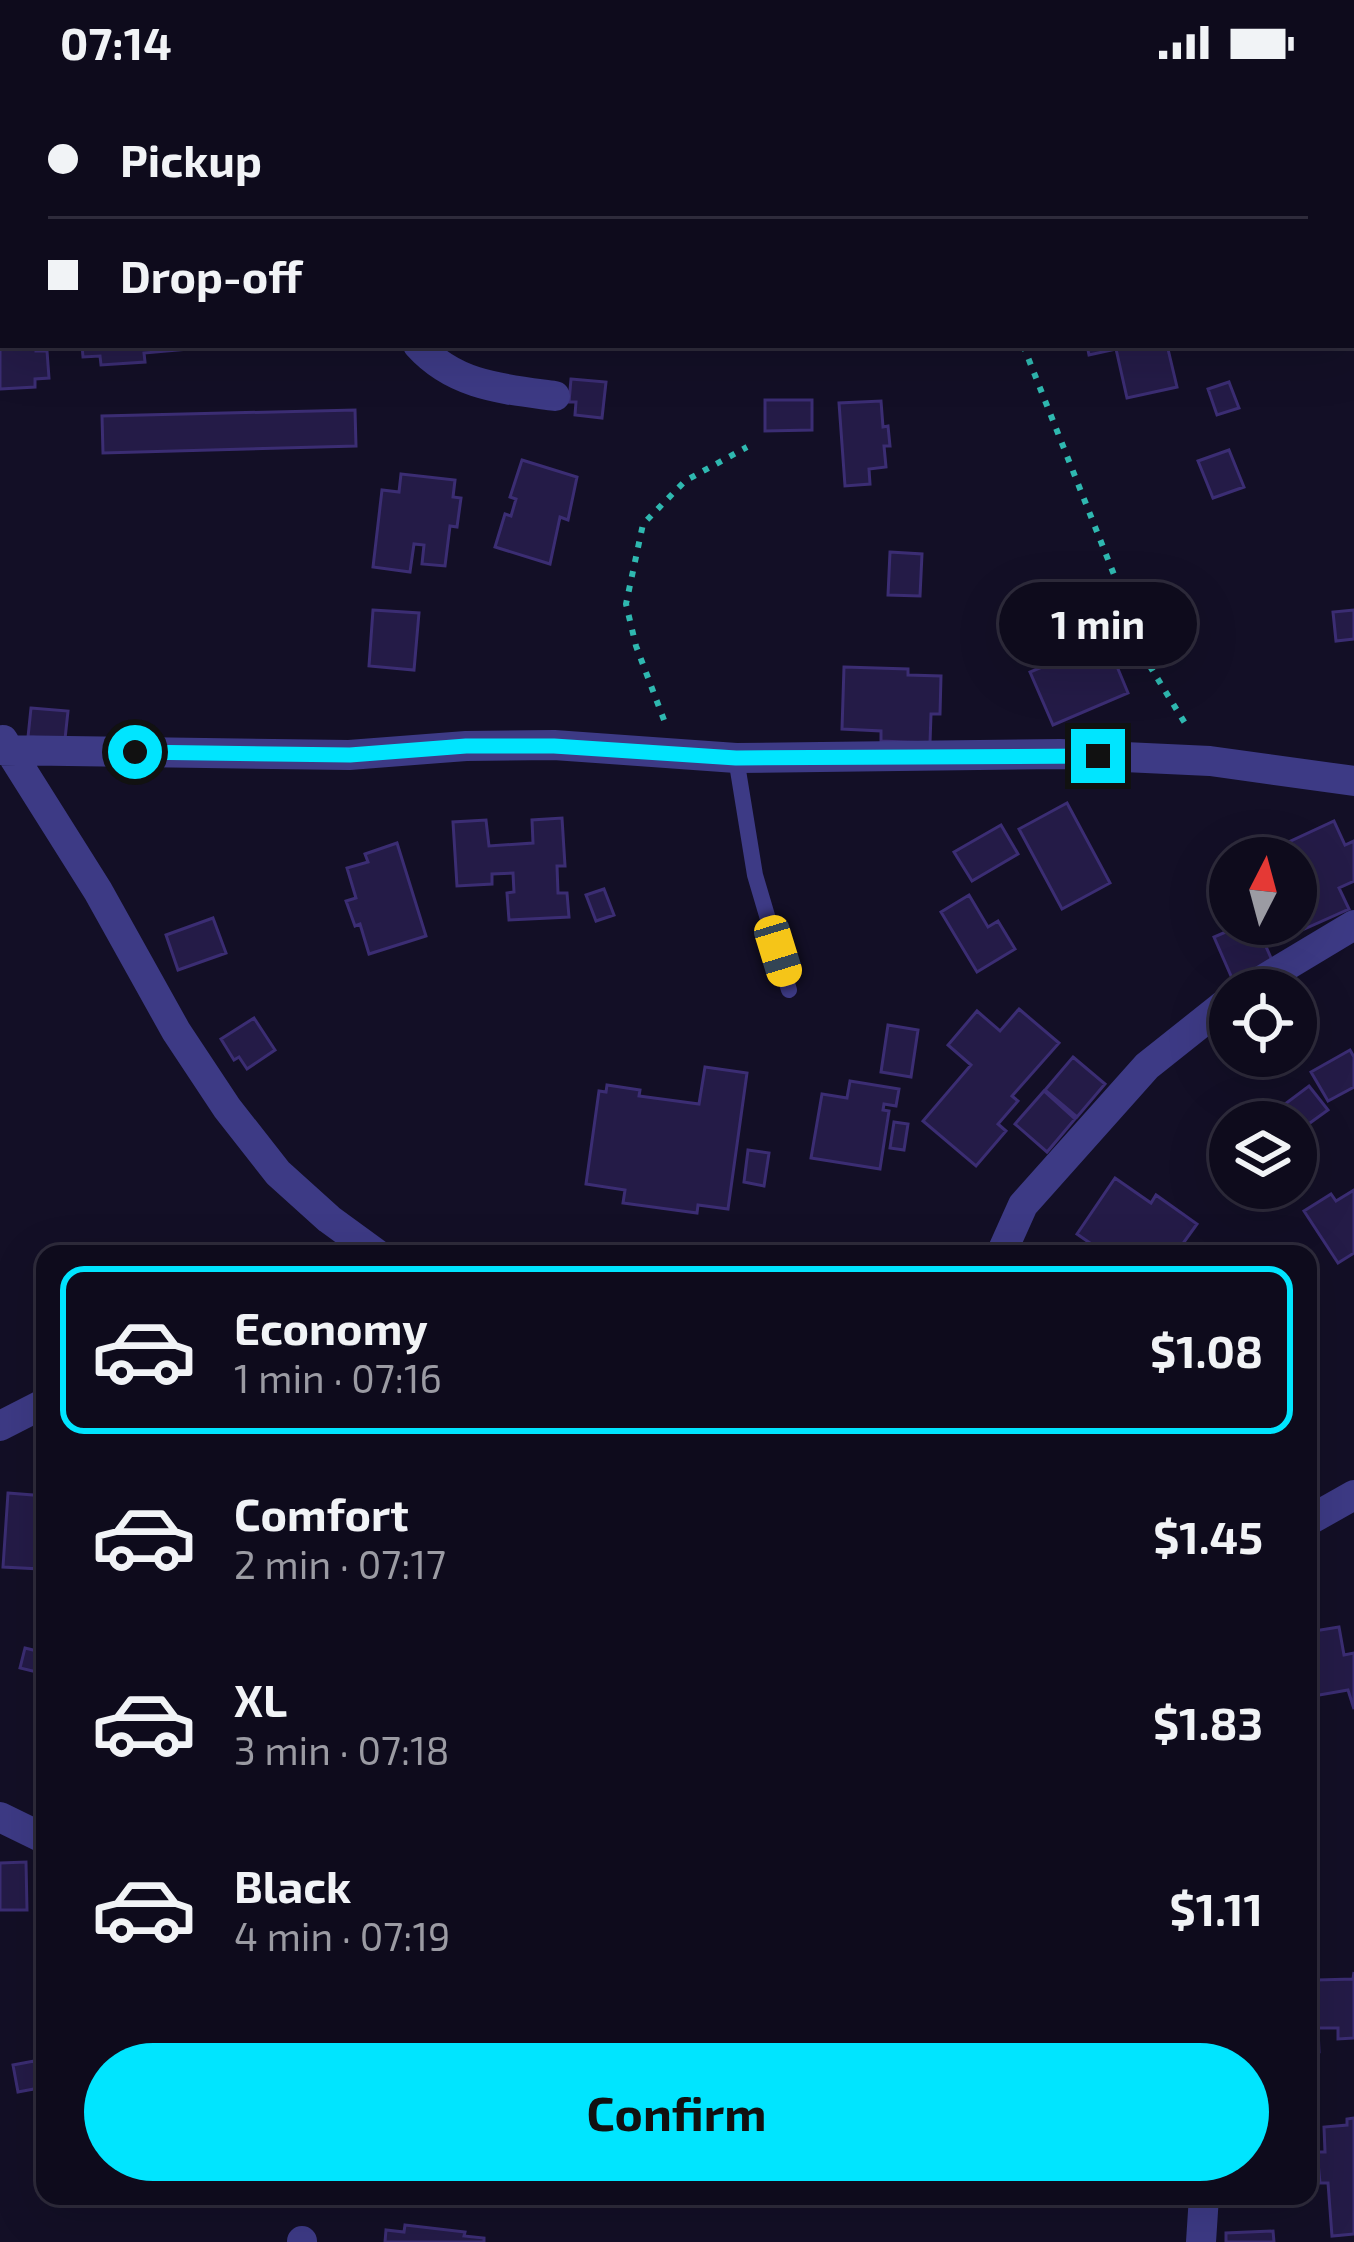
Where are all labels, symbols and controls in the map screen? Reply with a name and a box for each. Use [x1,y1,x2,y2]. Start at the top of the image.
text: 07:14 [60,15,172,69]
text: Pickup [120,132,262,186]
text: Drop-off [120,248,302,302]
callout: 1 min [999,582,1197,666]
text: 1 min [1051,600,1145,647]
route start [108,725,162,779]
route end [1071,729,1125,783]
north arrow [1209,837,1317,945]
map controls [1209,837,1317,1209]
car [750,911,806,991]
button: locate [1209,969,1317,1077]
button: layers [1209,1101,1317,1209]
icon: car [90,1296,198,1404]
text: Economy [234,1300,428,1354]
text: $1.08 [1150,1323,1263,1377]
text: 1 min · 07:16 [234,1354,442,1401]
icon: car [90,1482,198,1590]
text: Comfort [234,1486,409,1540]
text: $1.45 [1153,1509,1263,1563]
text: 2 min · 07:17 [234,1540,446,1587]
icon: car [90,1668,198,1776]
text: XL [234,1672,287,1726]
text: $1.83 [1153,1695,1263,1749]
text: 3 min · 07:18 [234,1726,449,1773]
icon: car [90,1854,198,1962]
text: Black [234,1858,351,1912]
text: $1.11 [1170,1881,1263,1935]
text: 4 min · 07:19 [234,1912,450,1959]
button: Confirm [84,2043,1269,2181]

